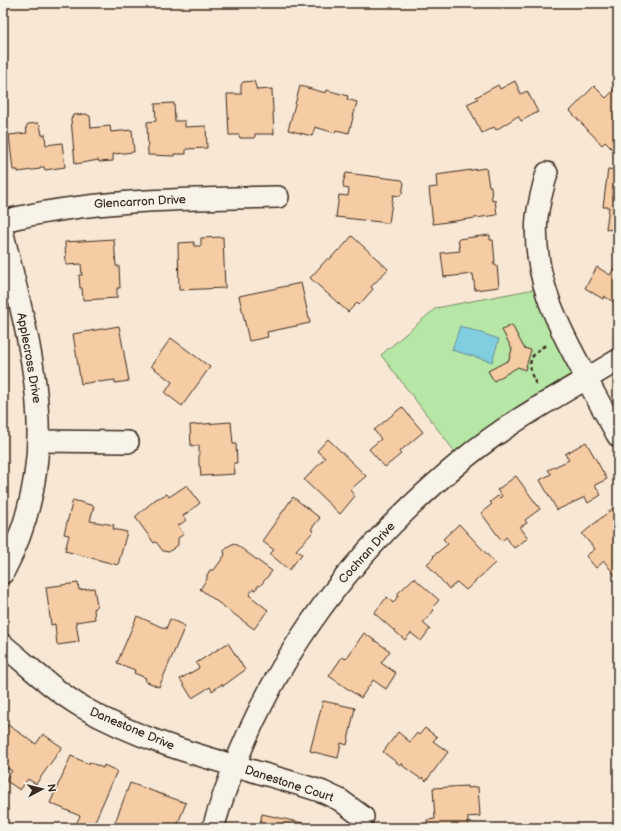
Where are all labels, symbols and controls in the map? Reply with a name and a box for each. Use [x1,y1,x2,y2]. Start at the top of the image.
street label: Glencarron Drive [94,192,186,212]
street label: Applecross Drive [14,312,44,404]
street label: Cochran Drive [336,519,398,587]
street label: Danestone Drive [87,704,177,754]
street label: Danestone Court [243,763,336,806]
north arrow [22,769,62,809]
text: N [44,783,58,793]

